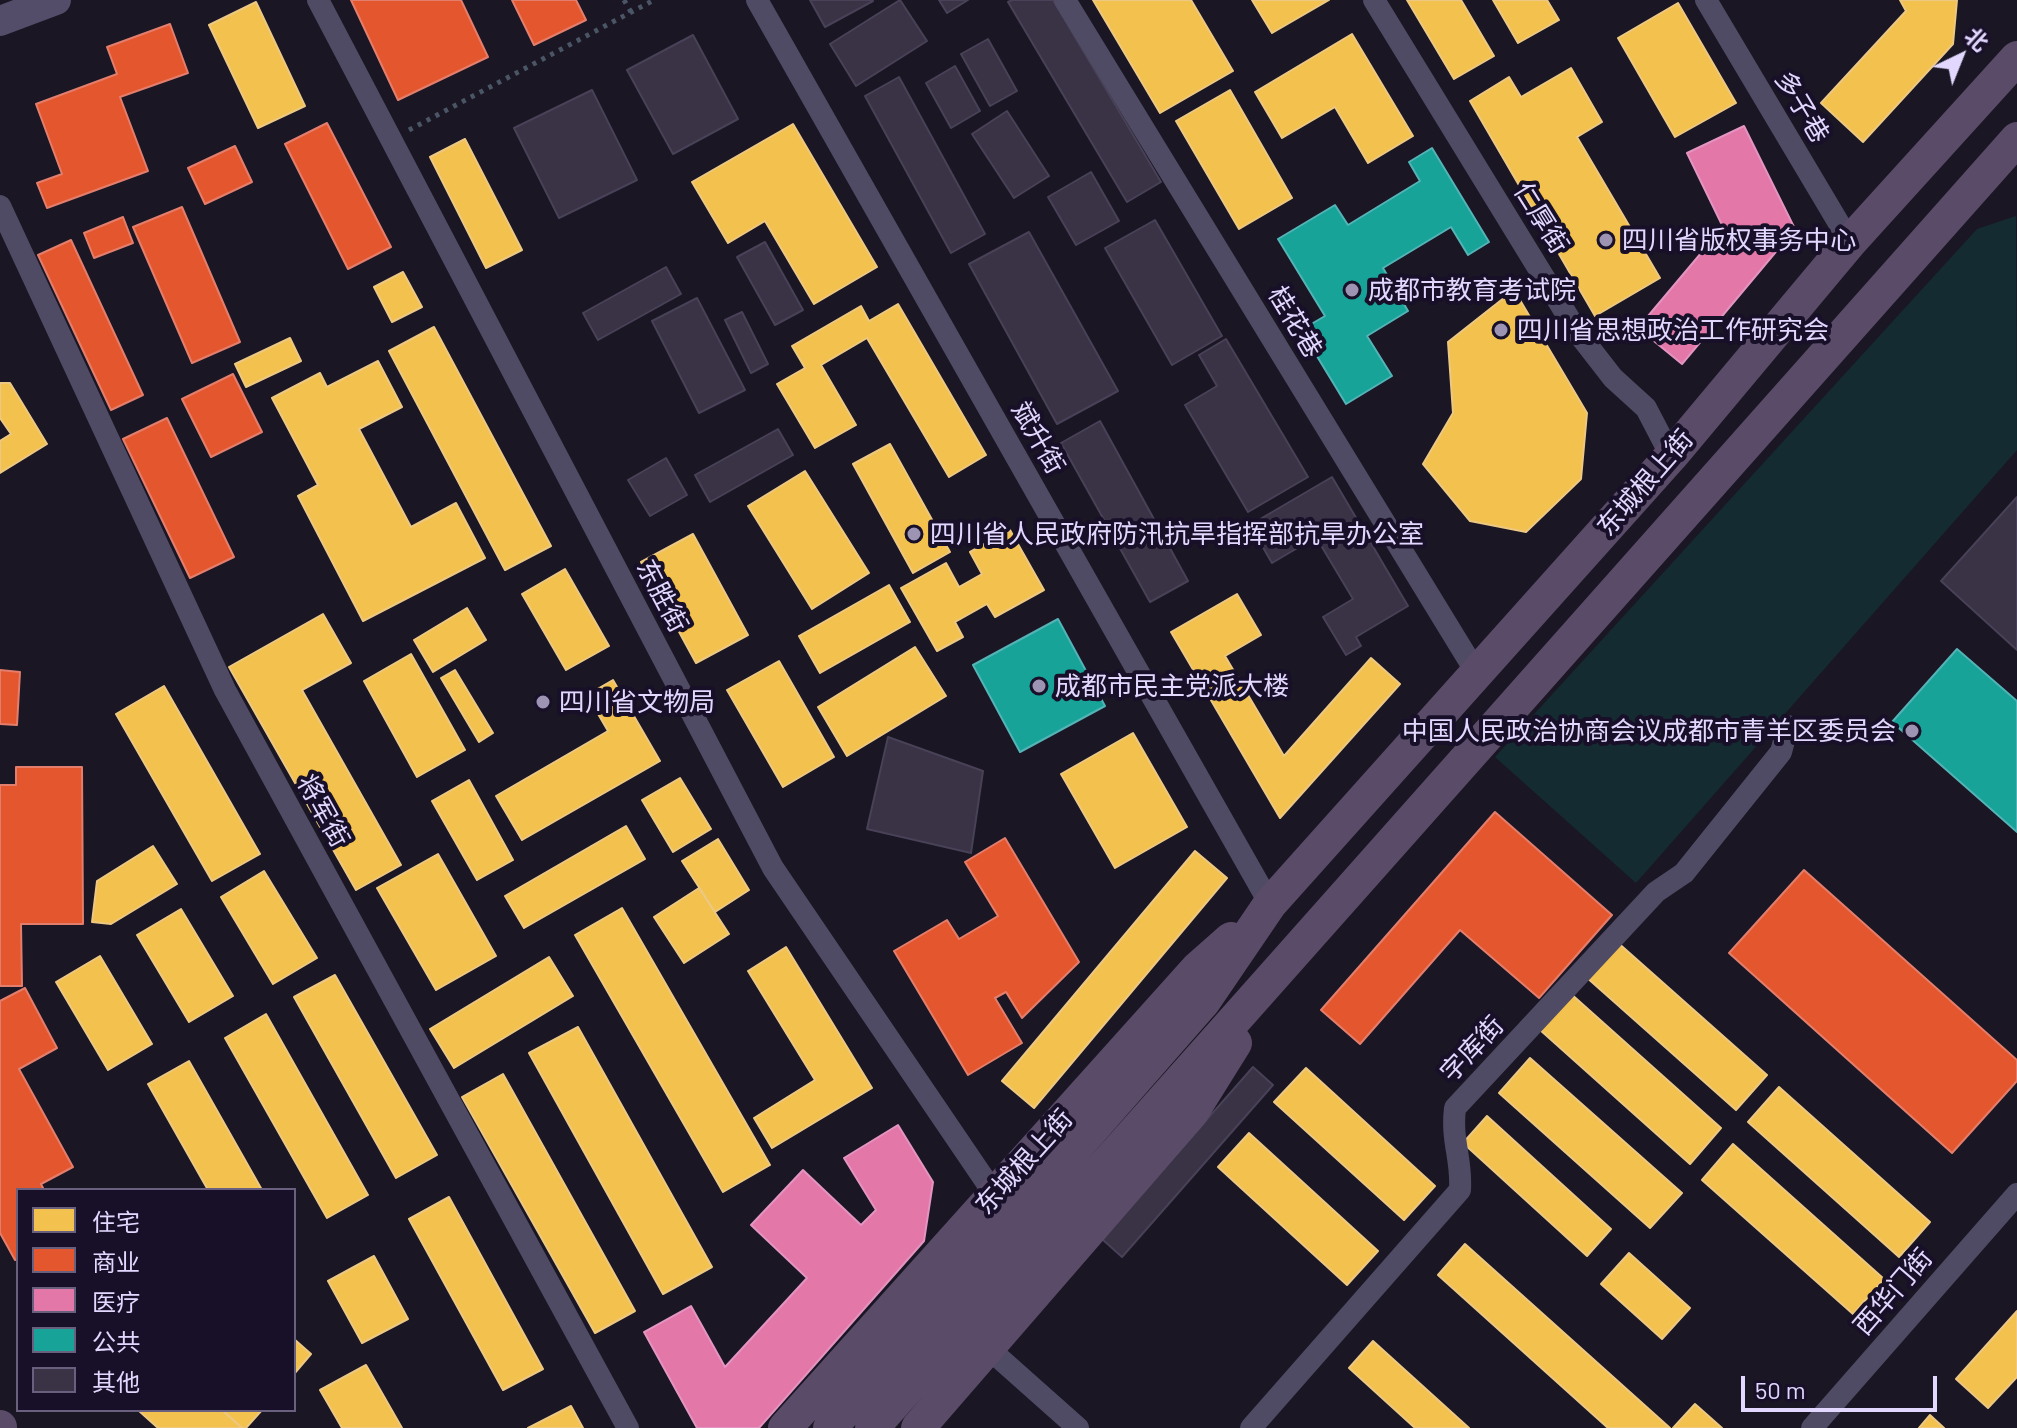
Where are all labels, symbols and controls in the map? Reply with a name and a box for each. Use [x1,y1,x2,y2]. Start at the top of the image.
north arrow [1921,16,2001,96]
text: 北 [1960,21,1994,55]
street label: 多子巷 [1769,66,1835,148]
street label: 仁厚街 [1507,177,1575,259]
place label: 四川省版权事务中心 [1622,224,1856,256]
marker: 四川省版权事务中心 [1597,231,1615,249]
place label: 成都市教育考试院 [1368,274,1576,306]
street label: 桂花巷 [1262,281,1328,363]
marker: 成都市教育考试院 [1343,281,1361,299]
place label: 四川省思想政治工作研究会 [1517,314,1829,346]
marker: 四川省思想政治工作研究会 [1492,321,1510,339]
street label: 斌升街 [1005,396,1071,480]
street label: 东城根上街 [1591,424,1699,542]
place label: 四川省人民政府防汛抗旱指挥部抗旱办公室 [930,518,1424,550]
marker: 四川省人民政府防汛抗旱指挥部抗旱办公室 [905,525,923,543]
street label: 东胜街 [630,554,694,638]
place label: 成都市民主党派大楼 [1055,670,1289,702]
marker: 成都市民主党派大楼 [1030,677,1048,695]
place label: 四川省文物局 [559,686,715,718]
marker: 四川省文物局 [534,693,552,711]
place label: 中国人民政治协商会议成都市青羊区委员会 [1402,715,1896,747]
marker: 中国人民政治协商会议成都市青羊区委员会 [1903,722,1921,740]
street label: 将军街 [290,769,356,853]
street label: 字库街 [1434,1010,1510,1088]
street label: 东城根上街 [969,1103,1079,1221]
legend [16,1188,296,1412]
text: 住宅 [92,1207,140,1236]
street label: 西华门街 [1847,1243,1939,1341]
text: 商业 [92,1247,140,1276]
text: 医疗 [92,1287,140,1316]
text: 公共 [92,1327,140,1356]
scale bar [1745,1360,1941,1410]
text: 其他 [92,1367,140,1396]
text: 50 m [1755,1375,1806,1404]

